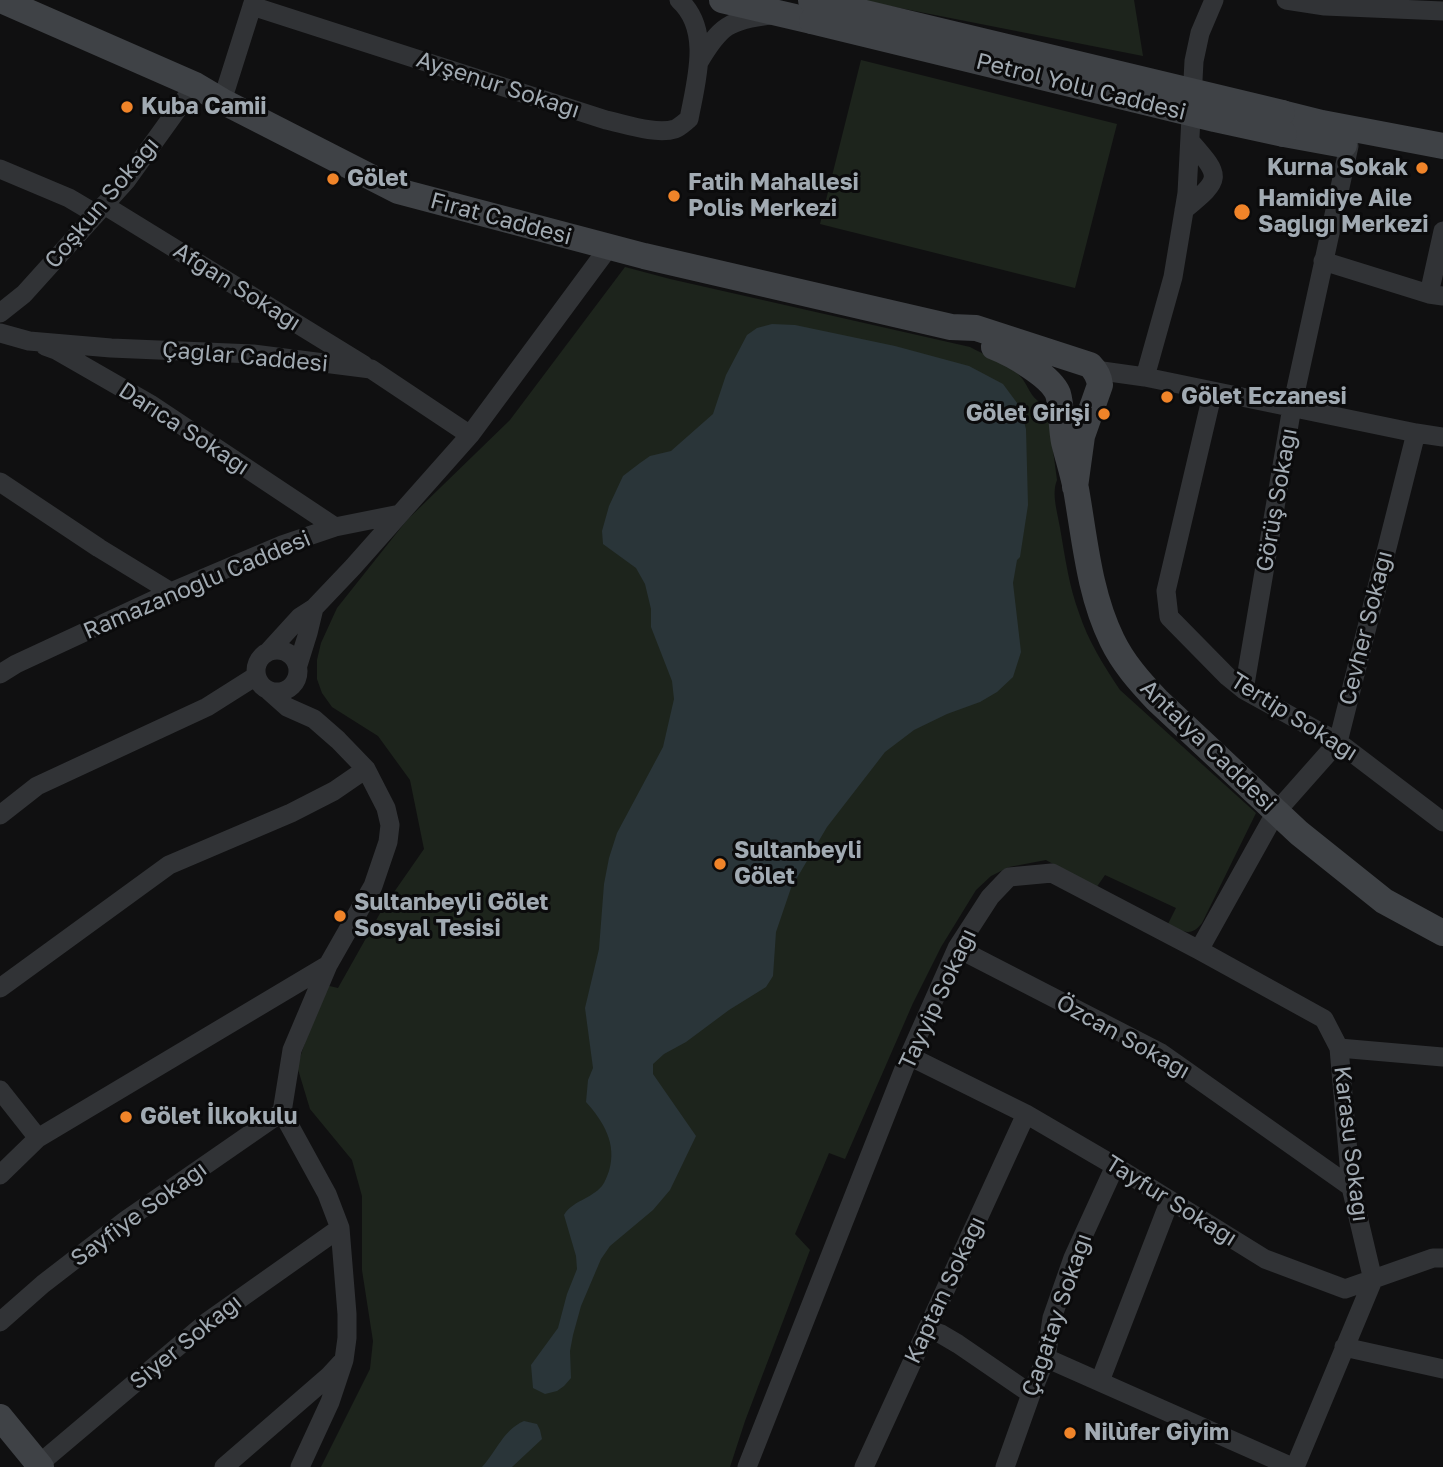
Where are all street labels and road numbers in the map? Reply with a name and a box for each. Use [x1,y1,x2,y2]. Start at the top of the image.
street label: Ayşenur Sokağı [413,46,583,124]
street label: Petrol Yolu Caddesi [973,48,1189,126]
street label: Coşkun Sokağı [39,132,165,274]
street label: Fırat Caddesi [427,187,575,251]
street label: Afgan Sokağı [168,237,306,337]
street label: Çağlar Caddesi [161,336,329,378]
street label: Darıca Sokağı [114,377,254,481]
street label: Görüş Sokağı [1251,426,1303,574]
street label: Ramazanoğlu Caddesi [79,525,315,645]
street label: Cevher Sokağı [1333,548,1399,708]
street label: Tertip Sokağı [1225,667,1363,767]
street label: Antalya Caddesi [1134,674,1282,818]
street label: Tayyip Sokağı [893,924,983,1074]
street label: Özcan Sokağı [1051,989,1195,1085]
street label: Karasu Sokağı [1328,1064,1374,1224]
street label: Tayfur Sokağı [1100,1150,1242,1252]
street label: Sayfiye Sokağı [66,1155,212,1273]
street label: Kaptan Sokağı [899,1212,991,1368]
street label: Çağatay Sokağı [1016,1230,1098,1400]
street label: Siyer Sokağı [124,1288,248,1396]

